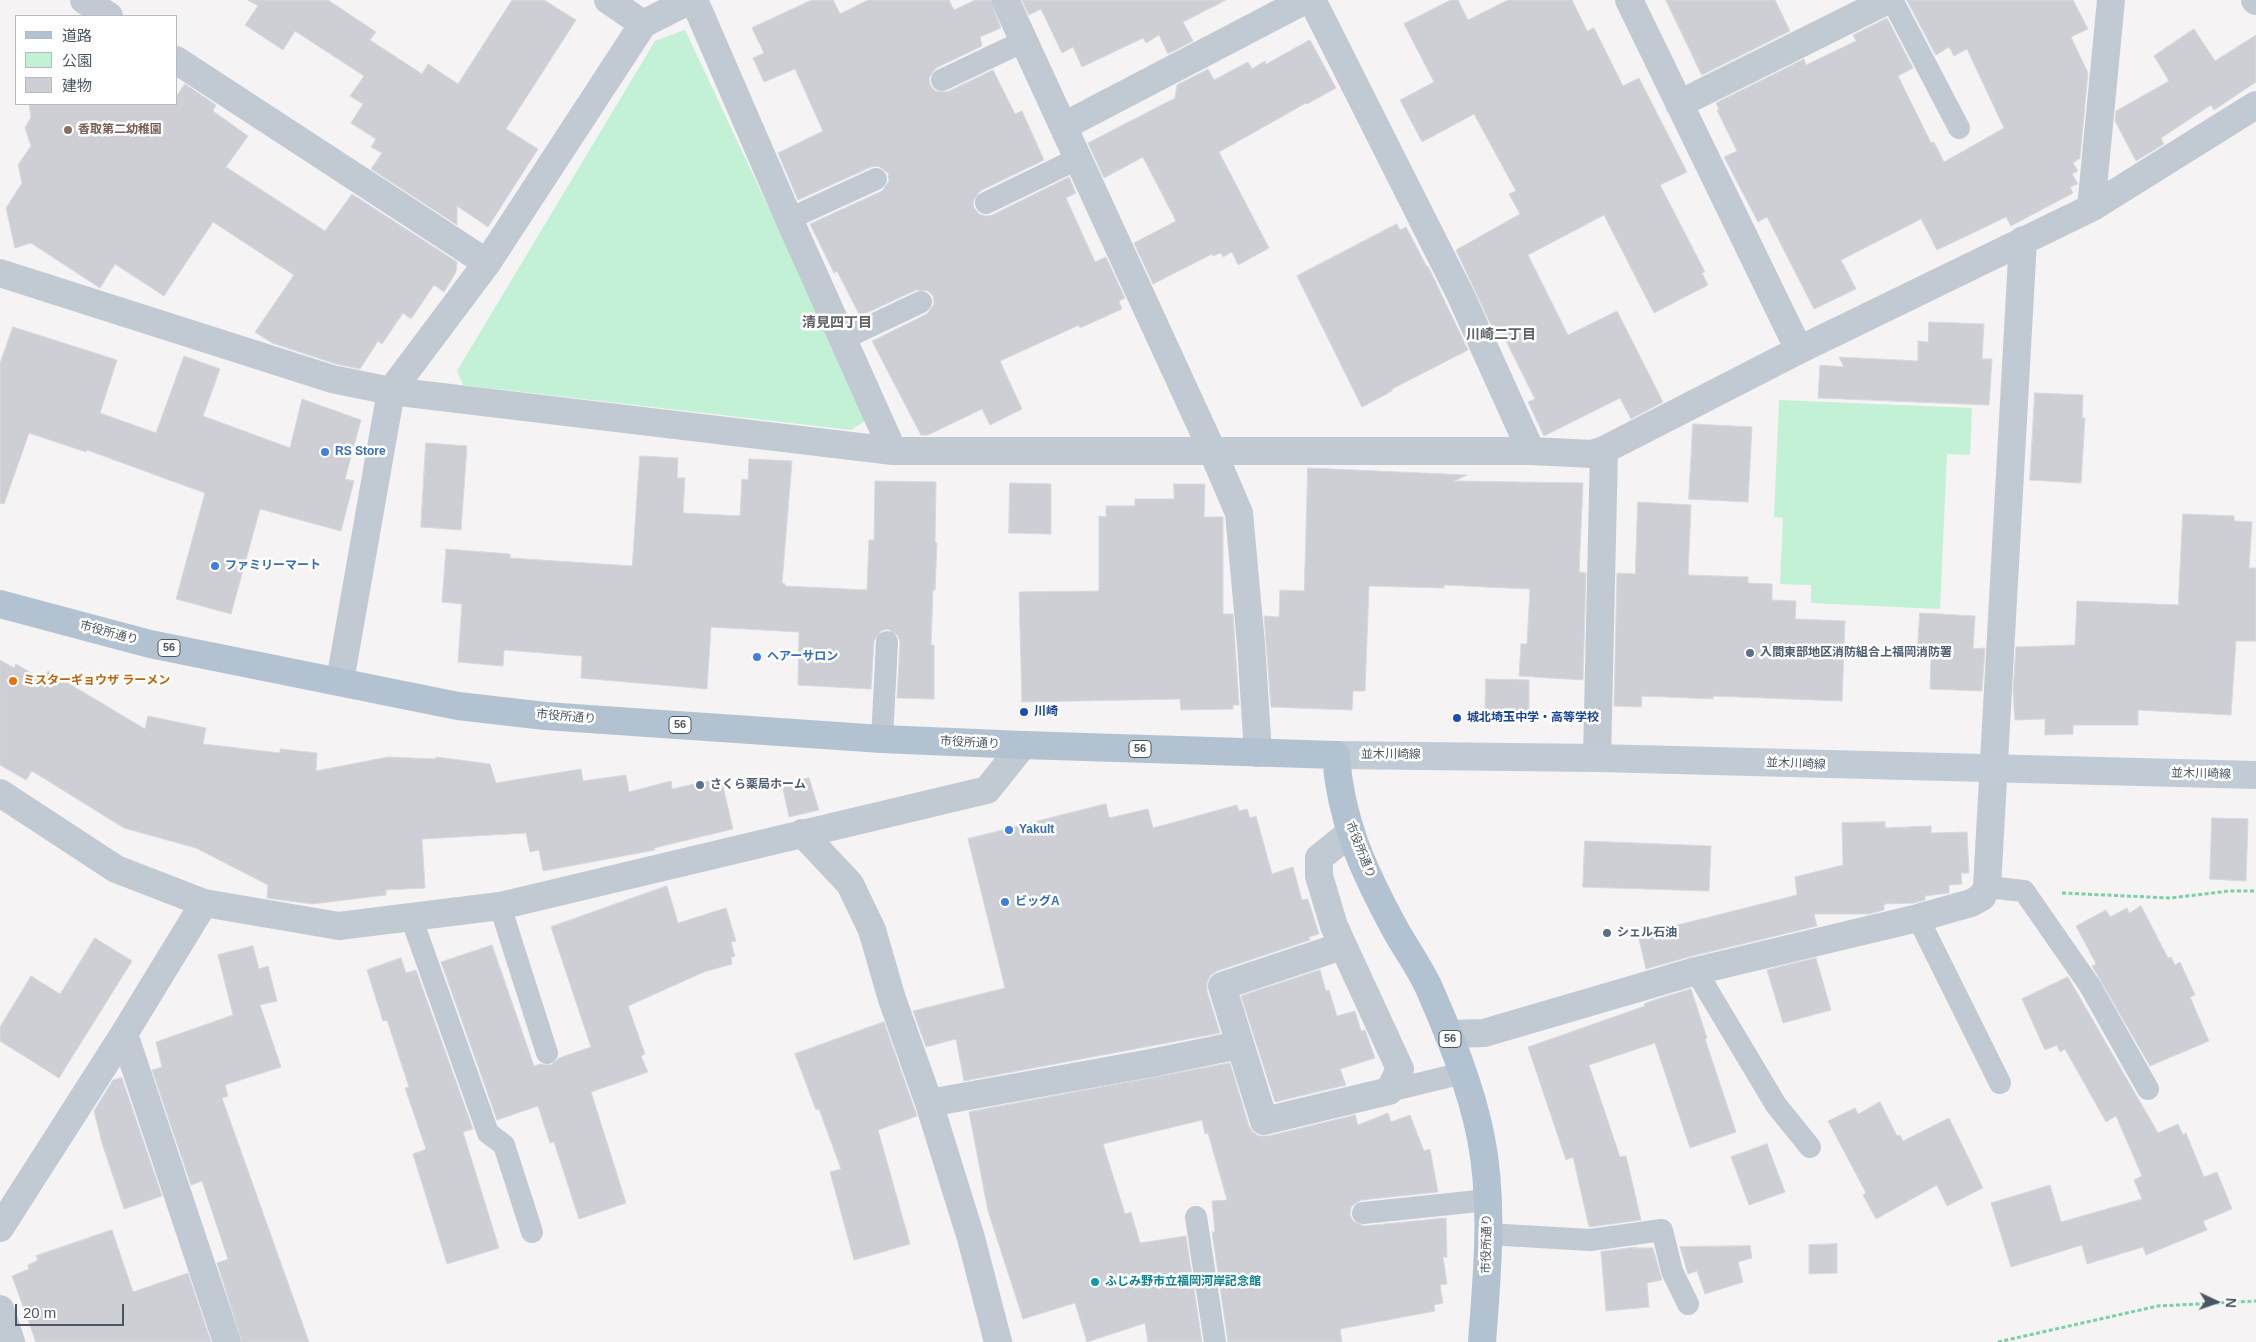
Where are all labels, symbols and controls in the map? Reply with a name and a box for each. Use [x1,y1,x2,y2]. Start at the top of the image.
legend [15,15,178,105]
text: 道路 [62,27,92,44]
text: 公園 [62,52,92,69]
text: 建物 [62,77,92,94]
place label: 香取第二幼稚園 [78,123,162,137]
marker: 香取第二幼稚園 [62,124,74,136]
district label: 清見四丁目 [802,315,872,331]
district label: 川崎二丁目 [1466,327,1536,343]
place label: RS Store [335,445,386,459]
marker: RS Store [319,446,331,458]
place label: ファミリーマート [225,559,321,573]
marker: ファミリーマート [209,560,221,572]
street label: 市役所通り [78,618,140,648]
road number: 56 [158,640,180,656]
place label: 入間東部地区消防組合上福岡消防署 [1760,646,1952,660]
marker: 入間東部地区消防組合上福岡消防署 [1744,647,1756,659]
place label: ヘアーサロン [767,650,838,664]
marker: ヘアーサロン [751,651,763,663]
place label: ミスターギョウザ ラーメン [23,674,170,688]
marker: ミスターギョウザ ラーメン [7,675,19,687]
place label: 川崎 [1034,705,1058,719]
marker: 川崎 [1018,706,1030,718]
street label: 市役所通り [535,707,597,727]
place label: 城北埼玉中学・高等学校 [1467,711,1599,725]
marker: 城北埼玉中学・高等学校 [1451,712,1463,724]
road number: 56 [669,716,691,734]
street label: 市役所通り [940,734,1000,752]
road number: 56 [1129,741,1151,758]
street label: 並木川崎線 [1361,748,1421,762]
street label: 並木川崎線 [1766,756,1826,772]
street label: 並木川崎線 [2171,766,2231,782]
place label: さくら薬局ホーム [710,778,806,792]
marker: さくら薬局ホーム [694,779,706,791]
street label: 市役所通り [1342,819,1378,881]
place label: Yakult [1019,823,1054,837]
marker: Yakult [1003,824,1015,836]
place label: ビッグA [1015,895,1060,909]
marker: ビッグA [999,896,1011,908]
place label: シェル石油 [1617,926,1677,940]
marker: シェル石油 [1601,927,1613,939]
road number: 56 [1439,1030,1461,1048]
street label: 市役所通り [1479,1214,1495,1274]
place label: ふじみ野市立福岡河岸記念館 [1105,1275,1261,1289]
marker: ふじみ野市立福岡河岸記念館 [1089,1276,1101,1288]
north arrow [2191,1277,2241,1327]
scale bar [18,1294,126,1326]
text: N [2223,1297,2239,1308]
text: 20 m [23,1304,56,1321]

